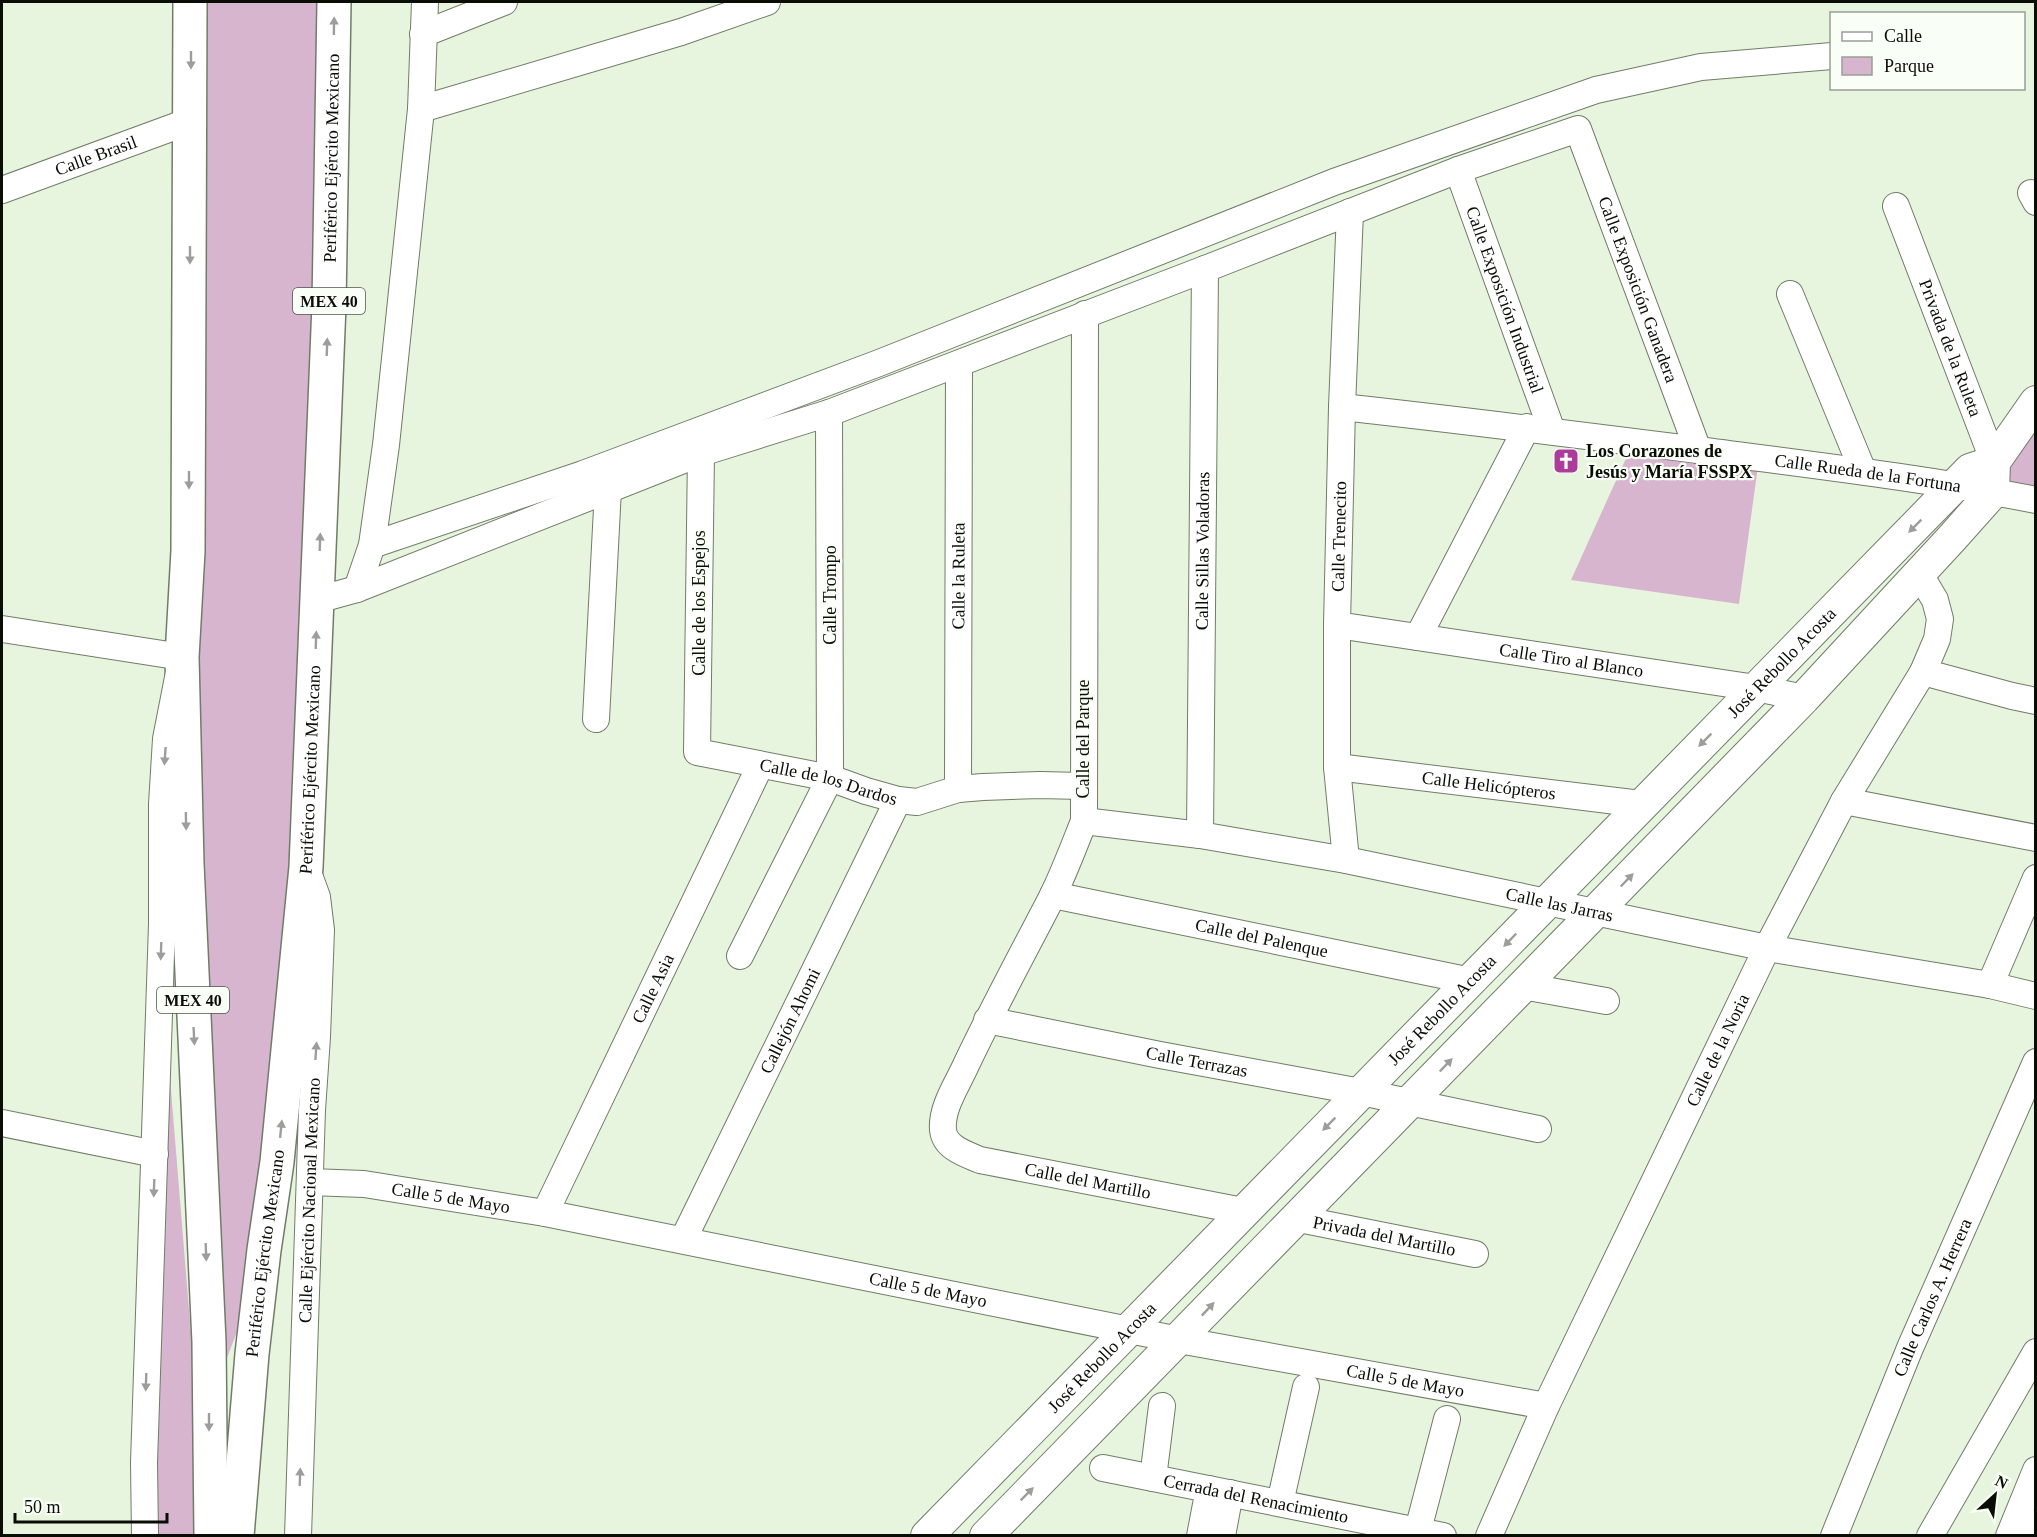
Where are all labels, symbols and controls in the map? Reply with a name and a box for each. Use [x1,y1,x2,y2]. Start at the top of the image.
legend [1830,12,2025,90]
one-way arrow [329,16,339,35]
text: Calle [1884,26,1922,46]
one-way arrow [186,50,196,69]
street label: Periférico Ejército Mexicano [320,53,343,263]
text: Parque [1884,56,1934,76]
street label: Calle Brasil [52,131,140,180]
street label: Calle Exposición Ganadera [1594,194,1682,385]
street label: Calle Exposición Industrial [1462,204,1548,396]
one-way arrow [185,245,195,264]
street label: Privada de la Ruleta [1915,276,1986,420]
road number: MEX 40 [293,288,365,314]
one-way arrow [323,337,332,356]
place label: Los Corazones de Jesús y María FSSPX [1586,441,1753,482]
church icon: Los Corazones de Jesús y María FSSPX [1551,446,1581,476]
street label: Calle Rueda de la Fortuna [1773,450,1963,496]
one-way arrow [184,470,194,489]
street label: Calle Sillas Voladoras [1192,472,1213,630]
street label: Calle Trenecito [1328,481,1350,592]
one-way arrow [1909,519,1923,533]
street label: Calle la Ruleta [948,522,969,630]
street label: Calle de los Espejos [689,530,709,676]
one-way arrow [315,532,324,551]
street label: Calle Trompo [820,545,840,645]
street label: José Rebollo Acosta [1723,603,1840,722]
one-way arrow [311,631,320,650]
street label: Calle Tiro al Blanco [1498,640,1645,681]
street label: Periférico Ejército Mexicano [295,665,324,875]
street label: Calle del Parque [1073,680,1093,798]
one-way arrow [1698,733,1712,748]
one-way arrow [160,746,170,765]
street label: Calle de los Dardos [758,754,899,809]
street label: Calle Helicópteros [1421,767,1557,804]
one-way arrow [181,811,191,830]
one-way arrow [1619,873,1633,887]
street label: Calle las Jarras [1504,884,1615,926]
street label: Calle del Palenque [1193,915,1330,961]
one-way arrow [1504,933,1518,947]
one-way arrow [157,941,166,960]
street label: Calle Asia [628,951,678,1027]
street label: José Rebollo Acosta [1383,951,1500,1069]
street label: Callejón Ahomi [756,965,824,1077]
road number: MEX 40 [157,987,229,1013]
street label: Calle de la Noria [1682,991,1753,1110]
one-way arrow [190,1027,199,1046]
one-way arrow [311,1042,321,1061]
street label: Calle Terrazas [1144,1042,1249,1081]
one-way arrow [1439,1058,1453,1072]
street label: Calle Ejército Nacional Mexicano [295,1077,324,1323]
one-way arrow [1323,1116,1337,1130]
one-way arrow [276,1119,286,1138]
street label: Periférico Ejército Mexicano [242,1149,288,1358]
street label: Calle del Martillo [1023,1159,1153,1203]
one-way arrow [149,1178,158,1197]
street label: Calle 5 de Mayo [390,1179,511,1217]
street label: Privada del Martillo [1311,1212,1457,1260]
street label: Calle Carlos A. Herrera [1890,1216,1976,1379]
one-way arrow [201,1243,210,1262]
street label: Calle 5 de Mayo [867,1268,989,1311]
street label: José Rebollo Acosta [1044,1298,1160,1417]
one-way arrow [1201,1302,1215,1317]
street label: Calle 5 de Mayo [1345,1360,1466,1401]
one-way arrow [142,1373,151,1392]
one-way arrow [204,1412,214,1431]
north arrow [1965,1465,2025,1525]
one-way arrow [296,1468,305,1487]
street label: Cerrada del Renacimiento [1162,1470,1350,1527]
text: N [1993,1472,2011,1492]
scale bar [15,1486,166,1524]
one-way arrow [1020,1487,1034,1501]
text: 50 m [24,1497,61,1517]

